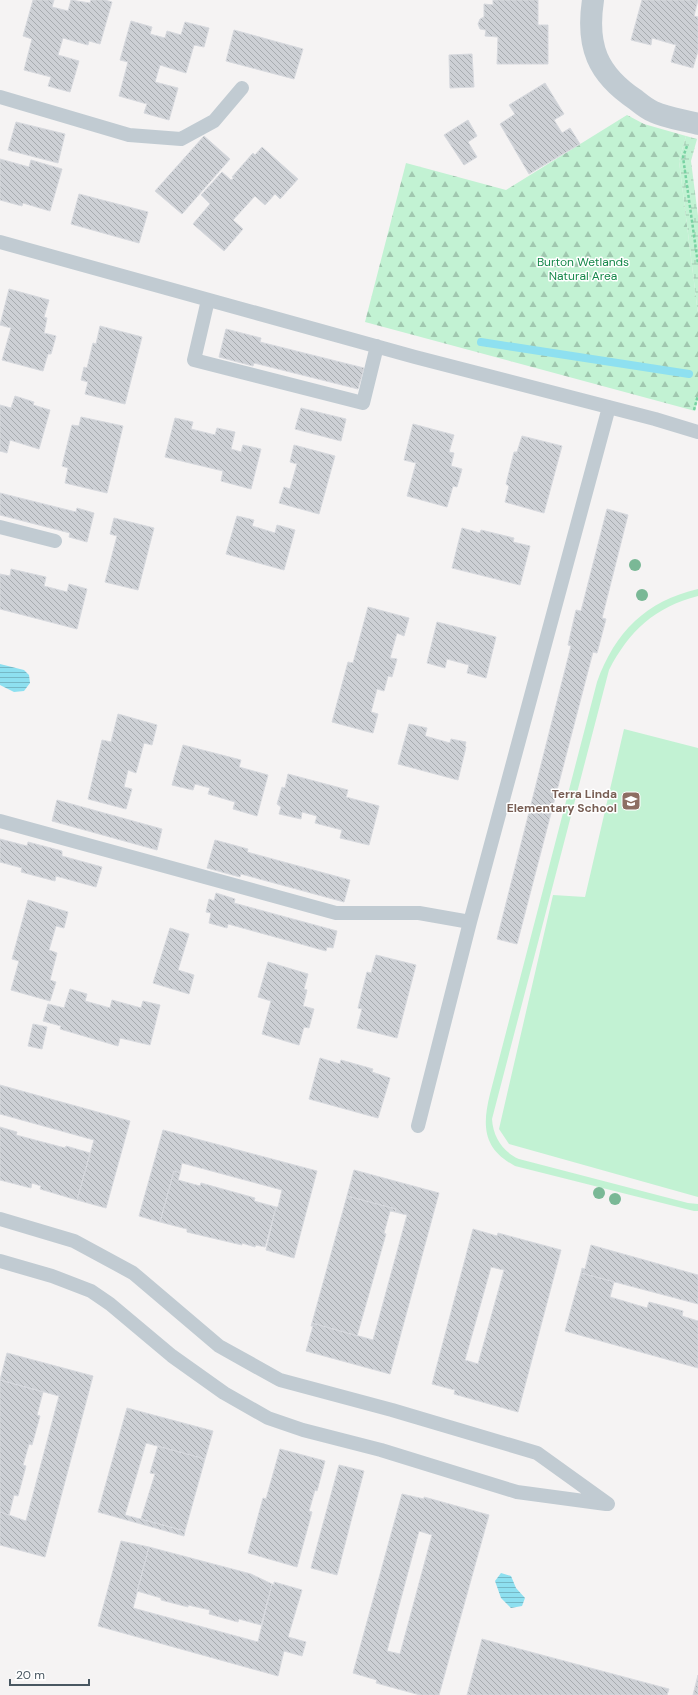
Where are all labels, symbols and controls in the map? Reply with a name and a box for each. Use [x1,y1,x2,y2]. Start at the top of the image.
park label: Burton Wetlands Natural Area [537,254,629,284]
place label: Terra Linda Elementary School [507,786,617,816]
school or university icon: Terra Linda Elementary School [620,790,642,812]
scale bar [10,1661,89,1687]
text: 20 m [16,1667,45,1683]

